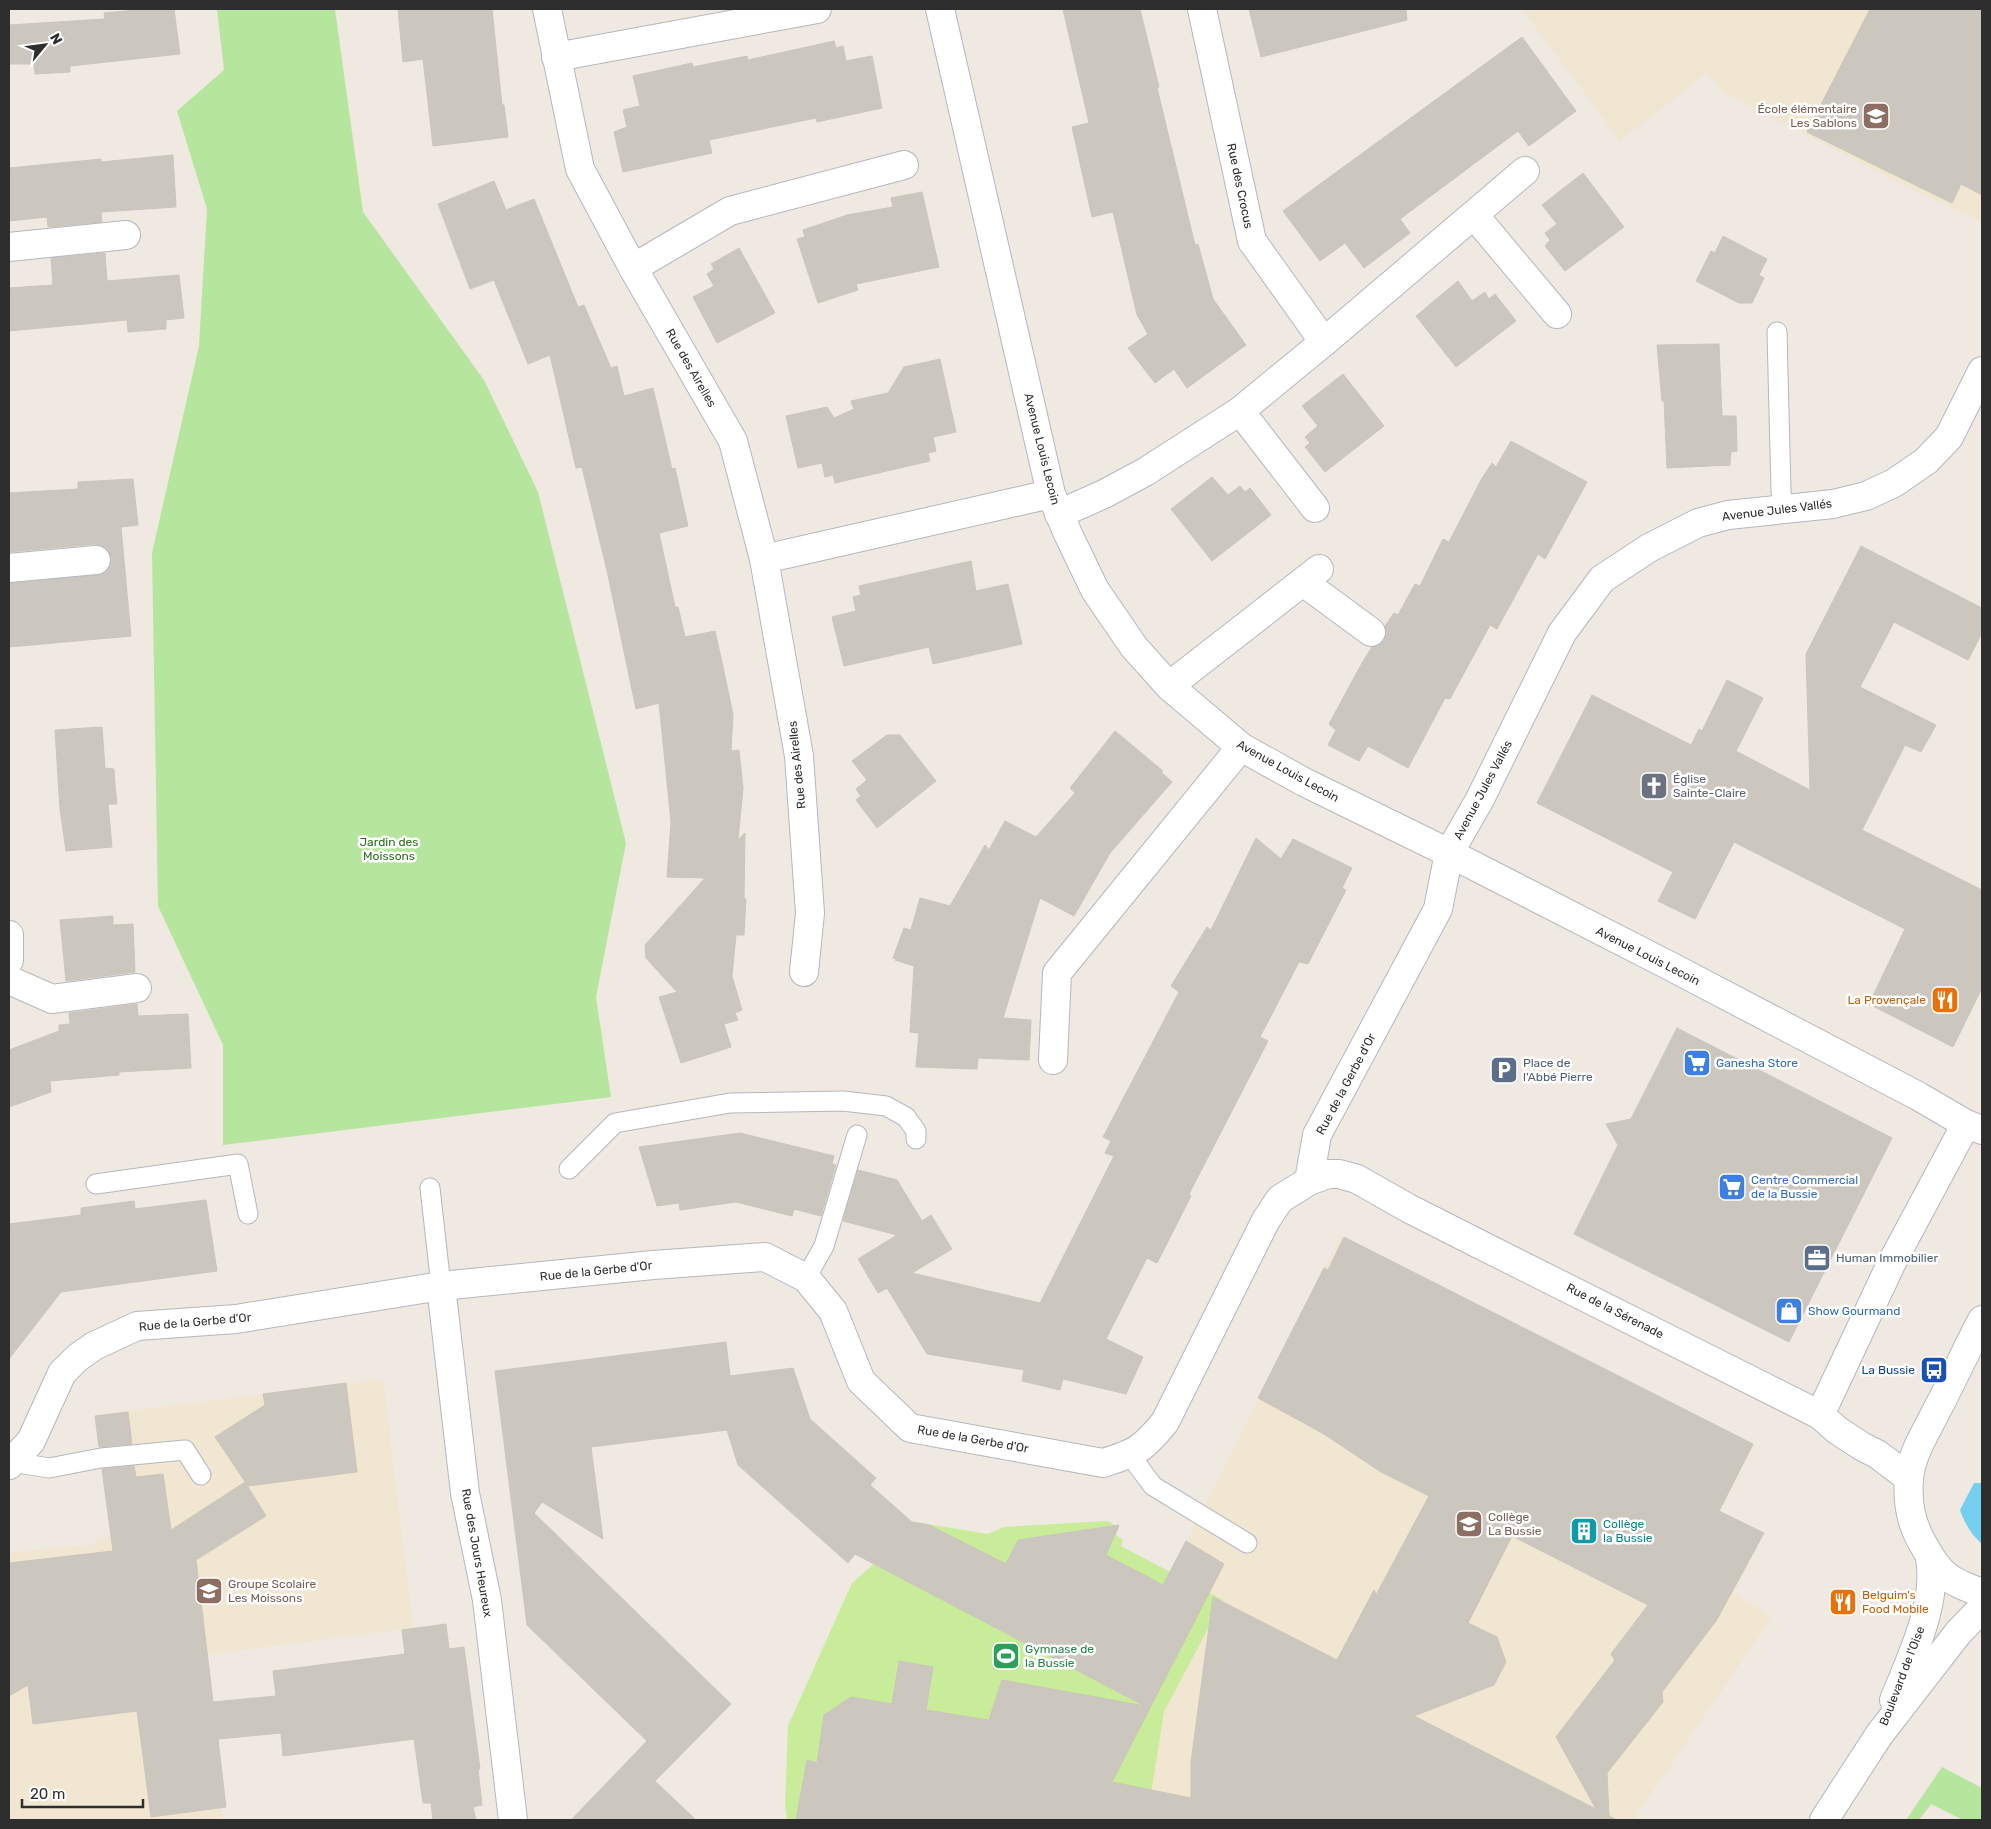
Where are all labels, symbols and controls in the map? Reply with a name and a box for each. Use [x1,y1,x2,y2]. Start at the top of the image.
north arrow [20,20,70,70]
text: N [46,30,66,47]
school or university icon: École élémentaire Les Sablons [1861,101,1891,131]
place label: École élémentaire Les Sablons [1757,102,1857,130]
street label: Rue des Crocus [1224,142,1256,230]
street label: Rue des Airelles [663,326,719,410]
street label: Avenue Louis Lecoin [1021,392,1063,506]
street label: Avenue Jules Vallés [1721,496,1833,524]
street label: Rue des Airelles [785,720,809,810]
street label: Avenue Louis Lecoin [1234,737,1342,805]
street label: Avenue Jules Vallés [1451,738,1515,842]
church icon: Église Sainte-Claire [1639,771,1669,801]
place label: Église Sainte-Claire [1673,772,1746,800]
park label: Jardin des Moissons [360,835,418,863]
street label: Avenue Louis Lecoin [1594,924,1702,988]
restaurant icon: La Provençale [1930,985,1960,1015]
place label: La Provençale [1848,993,1926,1007]
street label: Rue de la Gerbe d'Or [1313,1031,1379,1137]
supermarket icon: Ganesha Store [1682,1048,1712,1078]
parking icon: Place de l'Abbé Pierre [1489,1055,1519,1085]
place label: Place de l'Abbé Pierre [1523,1056,1593,1084]
place label: Ganesha Store [1716,1056,1798,1070]
supermarket icon: Centre Commercial de la Bussie [1717,1172,1747,1202]
place label: Centre Commercial de la Bussie [1751,1173,1858,1201]
office icon: Human Immobilier [1802,1243,1832,1273]
place label: Human Immobilier [1836,1251,1938,1265]
street label: Rue de la Gerbe d'Or [539,1258,653,1284]
street label: Rue de la Sérenade [1564,1280,1666,1342]
shop icon: Show Gourmand [1774,1296,1804,1326]
place label: Show Gourmand [1808,1304,1900,1318]
street label: Rue de la Gerbe d'Or [138,1310,252,1334]
bus stop icon: La Bussie [1919,1355,1949,1385]
place label: La Bussie [1862,1363,1915,1377]
street label: Rue de la Gerbe d'Or [916,1422,1030,1456]
street label: Rue des Jours Heureux [459,1488,495,1619]
school or university icon: Collège La Bussie [1454,1509,1484,1539]
place label: Collège La Bussie [1488,1510,1542,1538]
building icon: Collège la Bussie [1569,1516,1599,1546]
place label: Collège la Bussie [1603,1517,1653,1545]
school or university icon: Groupe Scolaire Les Moissons [194,1576,224,1606]
place label: Groupe Scolaire Les Moissons [228,1577,316,1605]
restaurant icon: Belguim's Food Mobile [1828,1587,1858,1617]
place label: Belguim's Food Mobile [1862,1588,1929,1616]
street label: Boulevard de l'Oise [1877,1624,1928,1728]
sports icon: Gymnase de la Bussie [991,1641,1021,1671]
place label: Gymnase de la Bussie [1025,1642,1094,1670]
scale bar [22,1776,144,1808]
text: 20 m [30,1785,65,1803]

